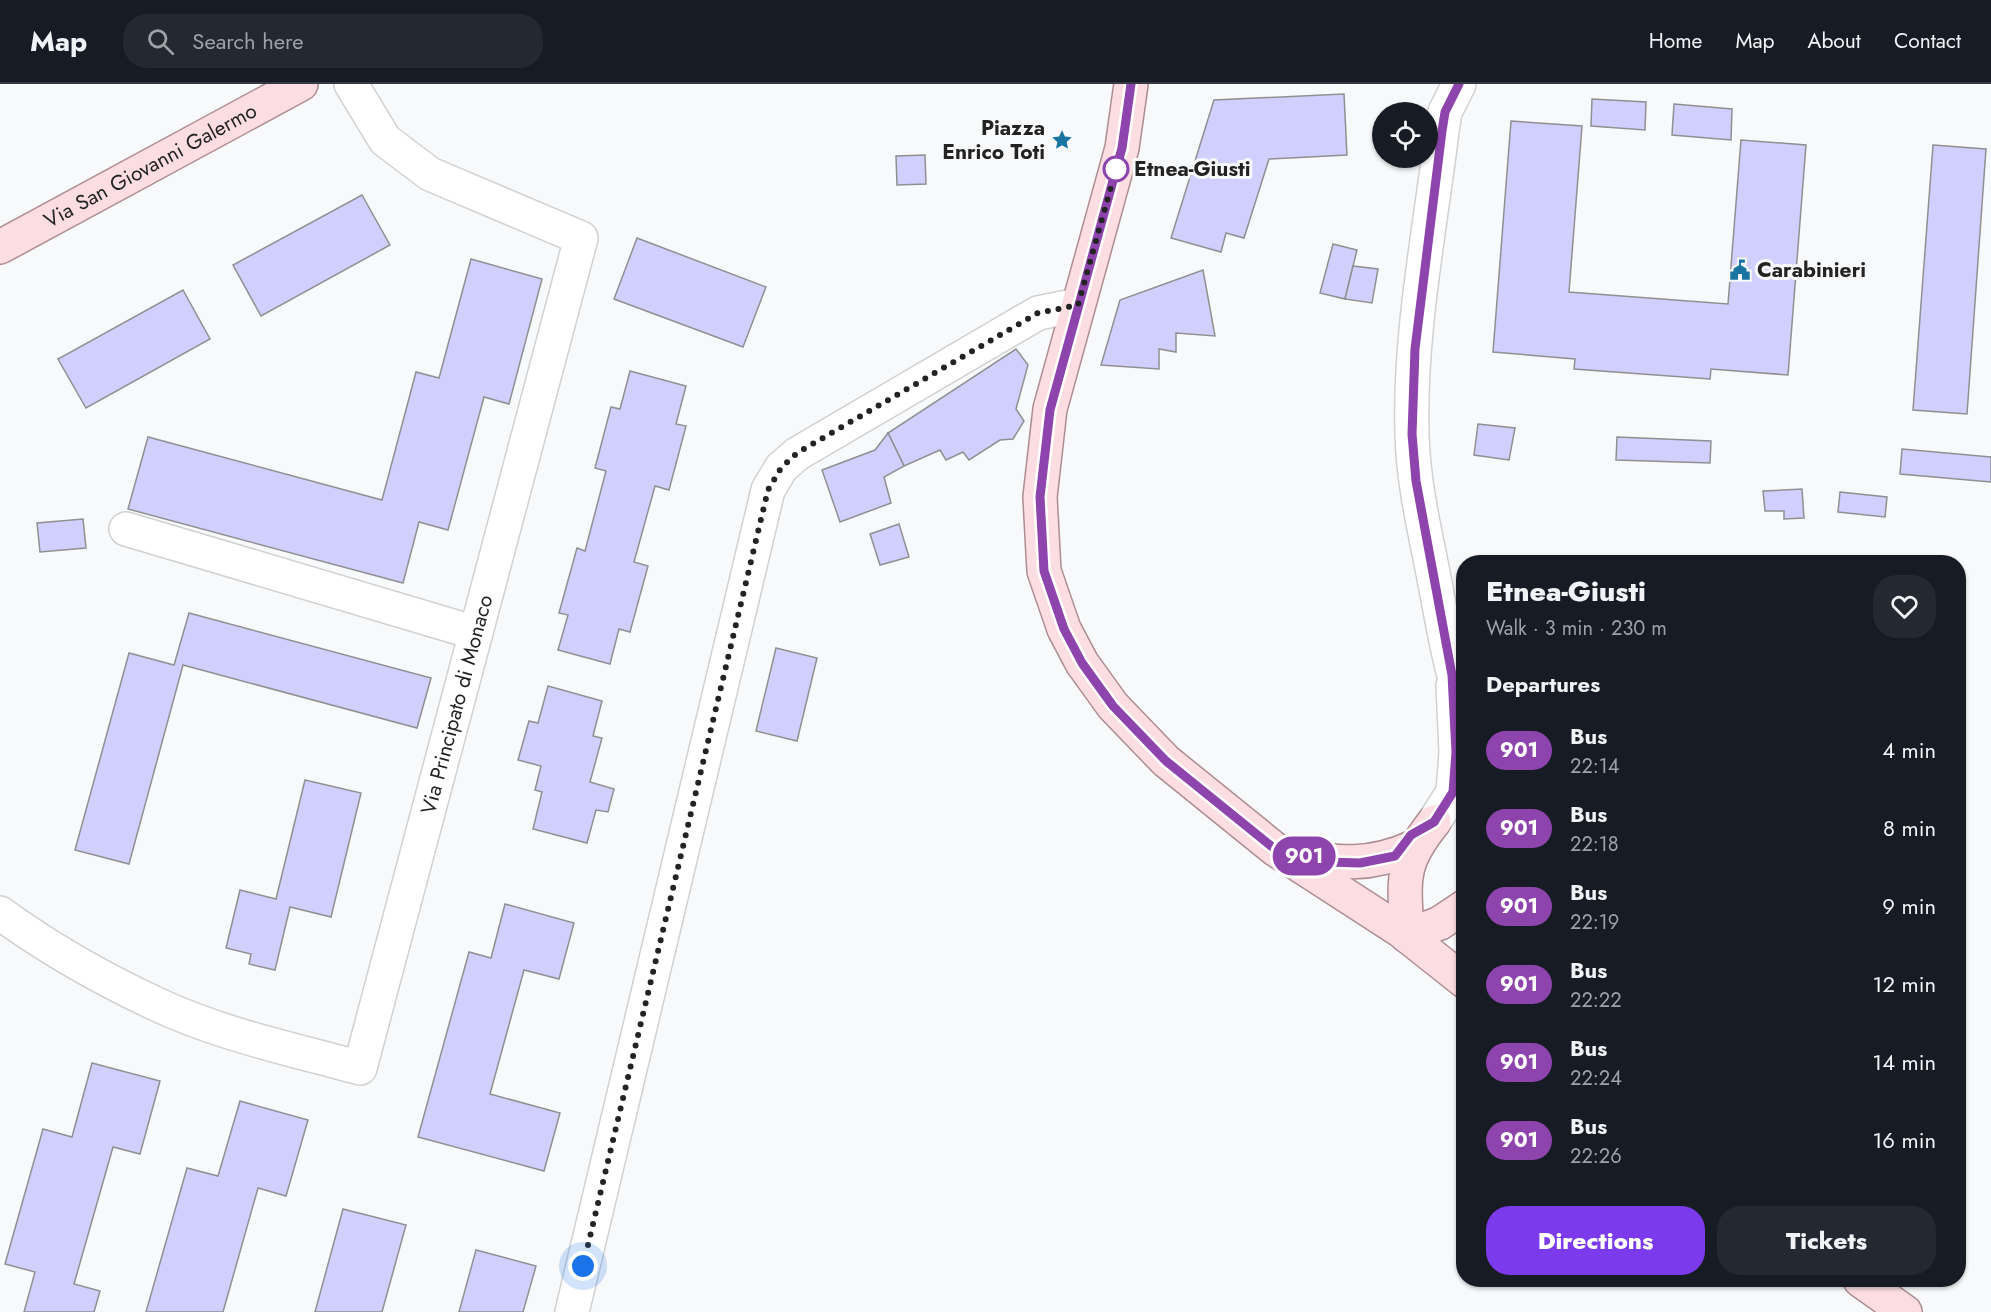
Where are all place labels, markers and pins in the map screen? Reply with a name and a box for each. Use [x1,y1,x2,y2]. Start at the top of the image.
place label: Piazza Enrico Toti [942,113,1045,167]
place icon: Piazza Enrico Toti [1050,128,1074,152]
place label: Etnea-Giusti [1134,154,1250,184]
marker: Etnea-Giusti [1103,156,1129,182]
place label: Carabinieri [1757,255,1866,285]
public building icon: Carabinieri [1728,258,1752,282]

